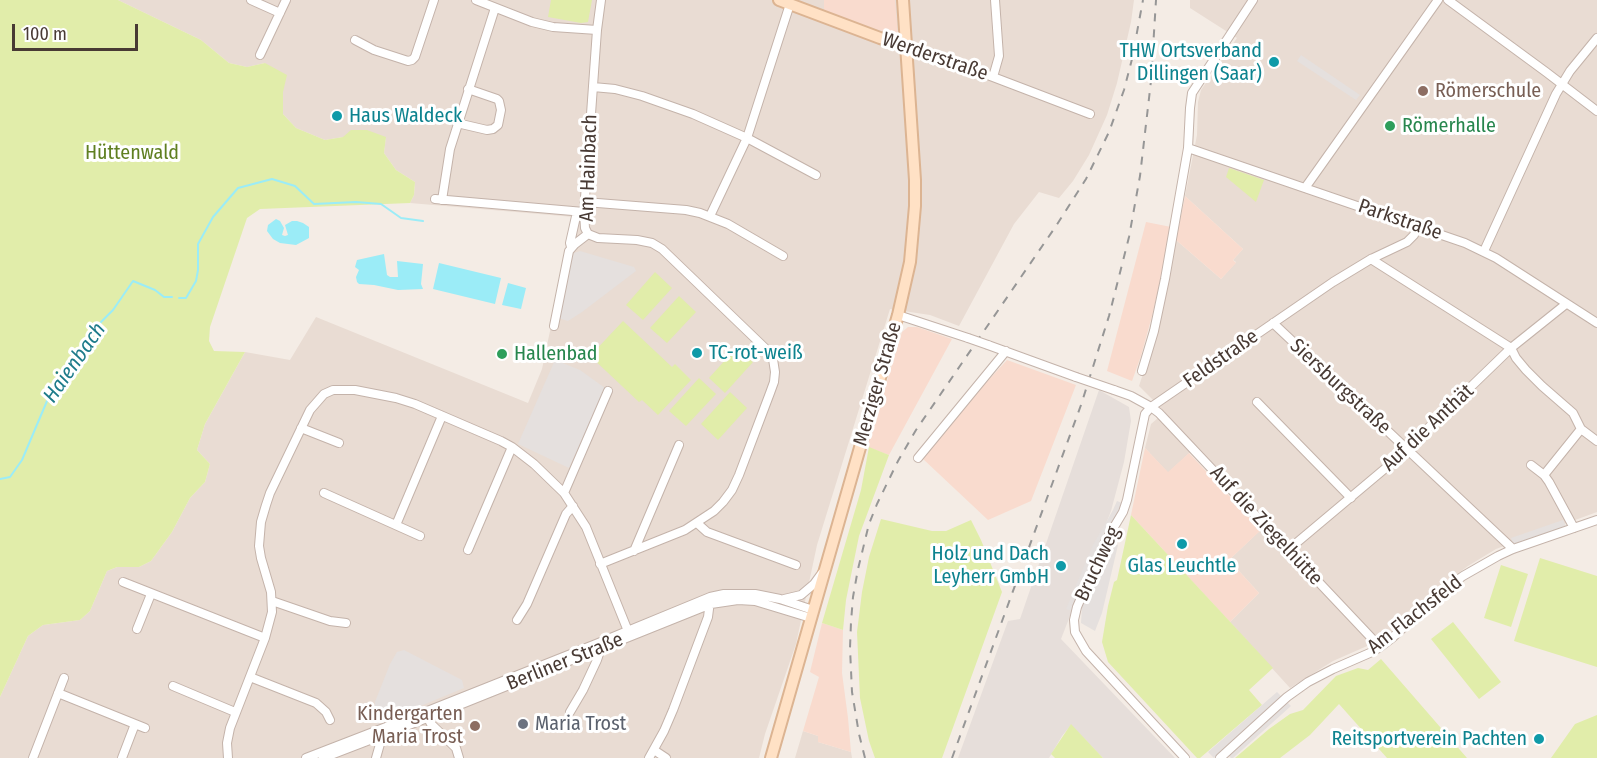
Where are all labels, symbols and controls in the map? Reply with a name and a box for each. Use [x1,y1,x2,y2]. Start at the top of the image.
scale bar [15,12,141,50]
text: 100 m [23,23,67,45]
street label: Werderstraße [879,28,991,86]
place label: THW Ortsverband Dillingen (Saar) [1119,39,1262,86]
marker: THW Ortsverband Dillingen (Saar) [1267,55,1281,69]
place label: Römerschule [1435,79,1541,103]
marker: Römerschule [1416,84,1430,98]
place label: Haus Waldeck [349,104,462,128]
marker: Haus Waldeck [330,109,344,123]
street label: Am Hainbach [575,114,603,222]
place label: Römerhalle [1402,114,1496,138]
marker: Römerhalle [1383,119,1397,133]
park label: Hüttenwald [85,141,179,165]
street label: Parkstraße [1355,194,1445,246]
water label: Haienbach [38,318,112,408]
street label: Merziger Straße [849,319,907,449]
street label: Feldstraße [1179,325,1263,393]
street label: Siersburgstraße [1285,334,1395,440]
place label: TC-rot-weiß [709,341,803,365]
place label: Hallenbad [514,342,598,366]
marker: TC-rot-weiß [690,346,704,360]
marker: Hallenbad [495,347,509,361]
street label: Auf die Anthät [1377,379,1479,477]
street label: Auf die Ziegelhütte [1205,461,1327,591]
street label: Bruchweg [1070,523,1126,605]
marker: Glas Leuchtle [1175,537,1189,551]
place label: Holz und Dach Leyherr GmbH [932,542,1049,589]
place label: Glas Leuchtle [1128,554,1236,578]
marker: Holz und Dach Leyherr GmbH [1054,559,1068,573]
street label: Am Flachsfeld [1363,571,1467,659]
street label: Berliner Straße [503,628,627,696]
place label: Kindergarten Maria Trost [357,702,463,749]
place label: Maria Trost [535,712,626,736]
marker: Maria Trost [516,717,530,731]
marker: Kindergarten Maria Trost [468,719,482,733]
place label: Reitsportverein Pachten [1332,727,1527,751]
marker: Reitsportverein Pachten [1532,732,1546,746]

